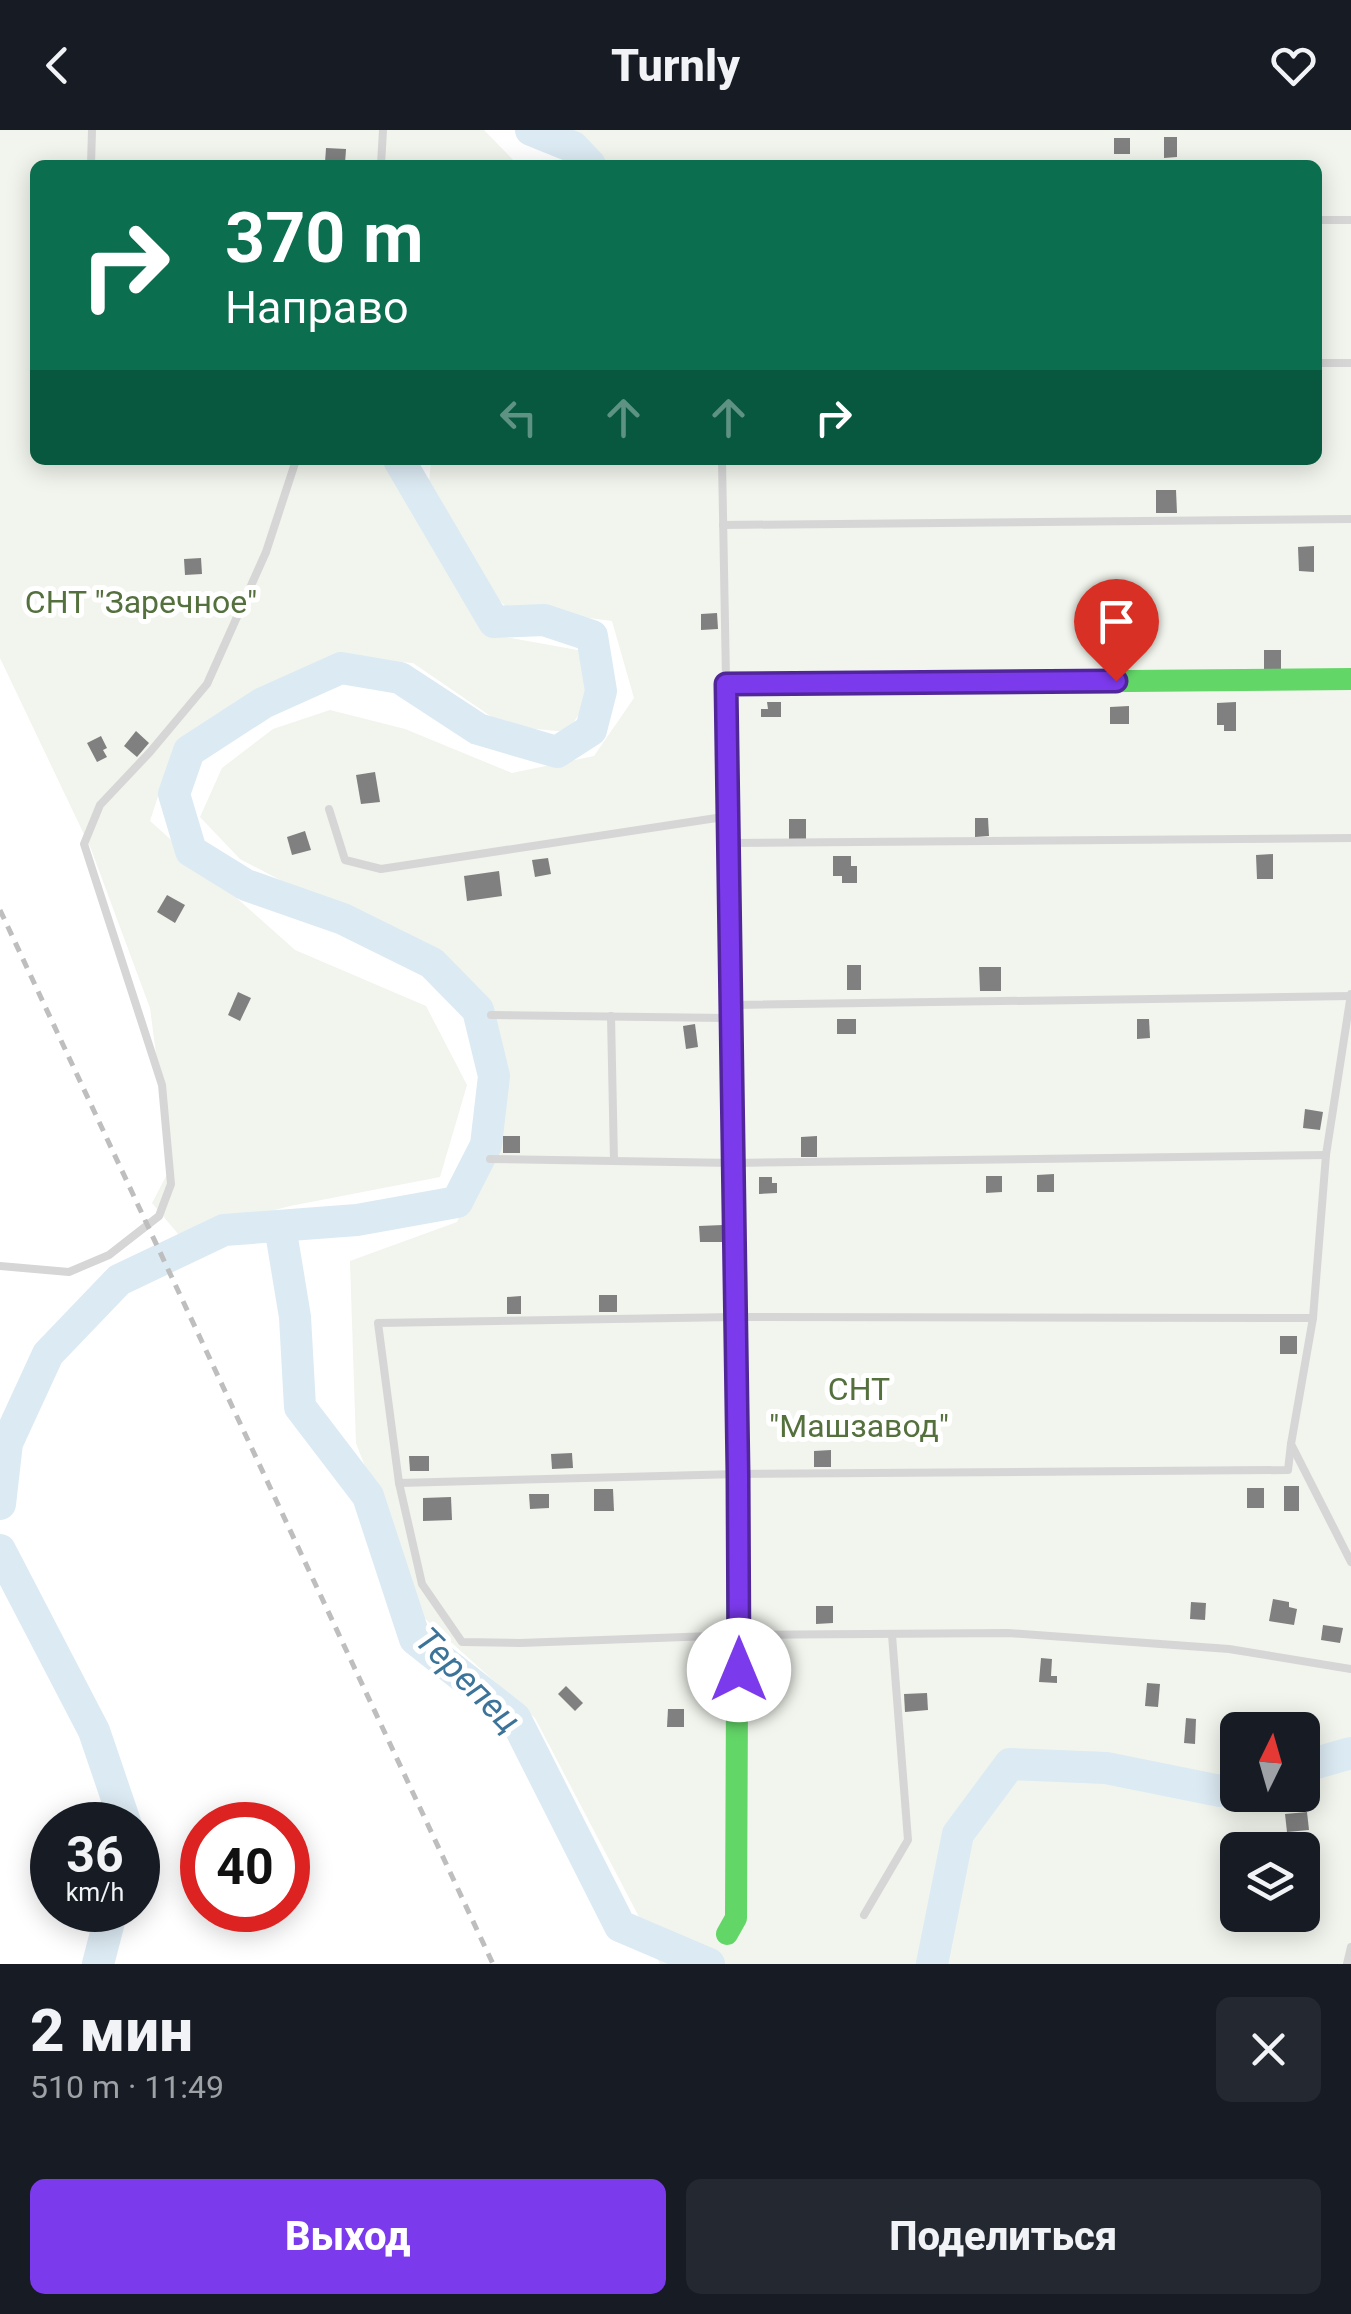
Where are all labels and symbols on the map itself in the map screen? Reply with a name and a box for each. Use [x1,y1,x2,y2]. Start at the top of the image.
pin [1074,579,1159,682]
park label: СНТ "Заречное" [25,583,257,621]
park label: СНТ "Машзавод" [769,1370,949,1445]
position arrow [687,1618,791,1722]
water label: Терепец [407,1619,529,1741]
north arrow [1220,1712,1320,1812]
speed limit sign: 40 [180,1802,310,1932]

